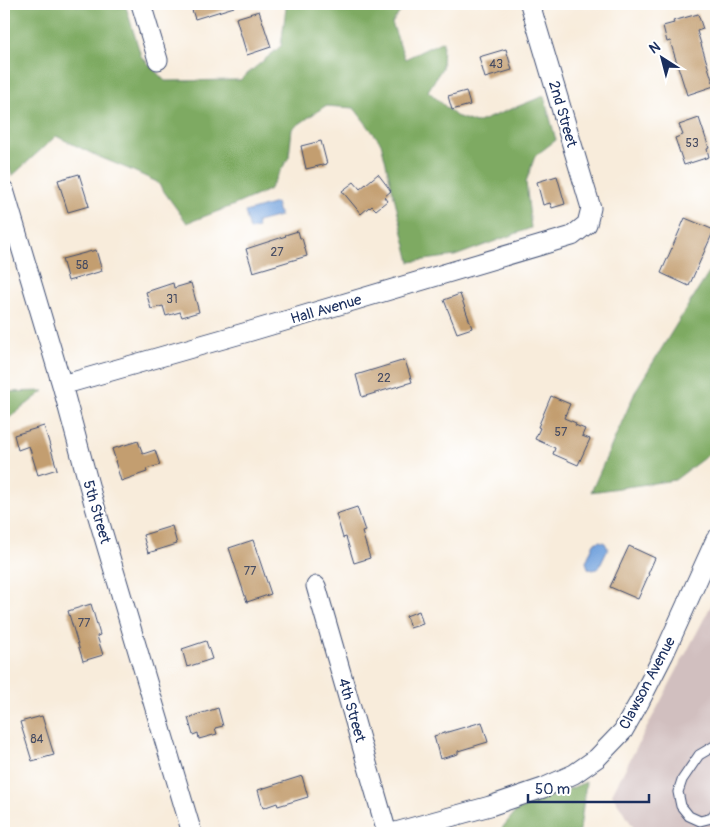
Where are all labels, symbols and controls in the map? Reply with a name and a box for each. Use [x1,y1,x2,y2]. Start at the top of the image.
north arrow [638,32,688,82]
text: N [646,38,663,58]
house number: 43 [489,57,503,72]
street label: 2nd Street [544,79,581,150]
house number: 53 [685,136,699,151]
house number: 27 [270,245,284,260]
house number: 58 [76,258,88,273]
street label: Hall Avenue [288,290,364,329]
house number: 31 [166,292,178,307]
house number: 22 [377,371,391,386]
house number: 57 [555,425,568,440]
street label: 5th Street [78,478,115,547]
house number: 77 [244,564,257,579]
house number: 77 [78,616,91,631]
street label: Clawson Avenue [615,633,680,733]
street label: 4th Street [333,676,370,745]
house number: 84 [30,732,44,747]
scale bar [528,772,649,804]
text: 50 m [535,780,570,799]

